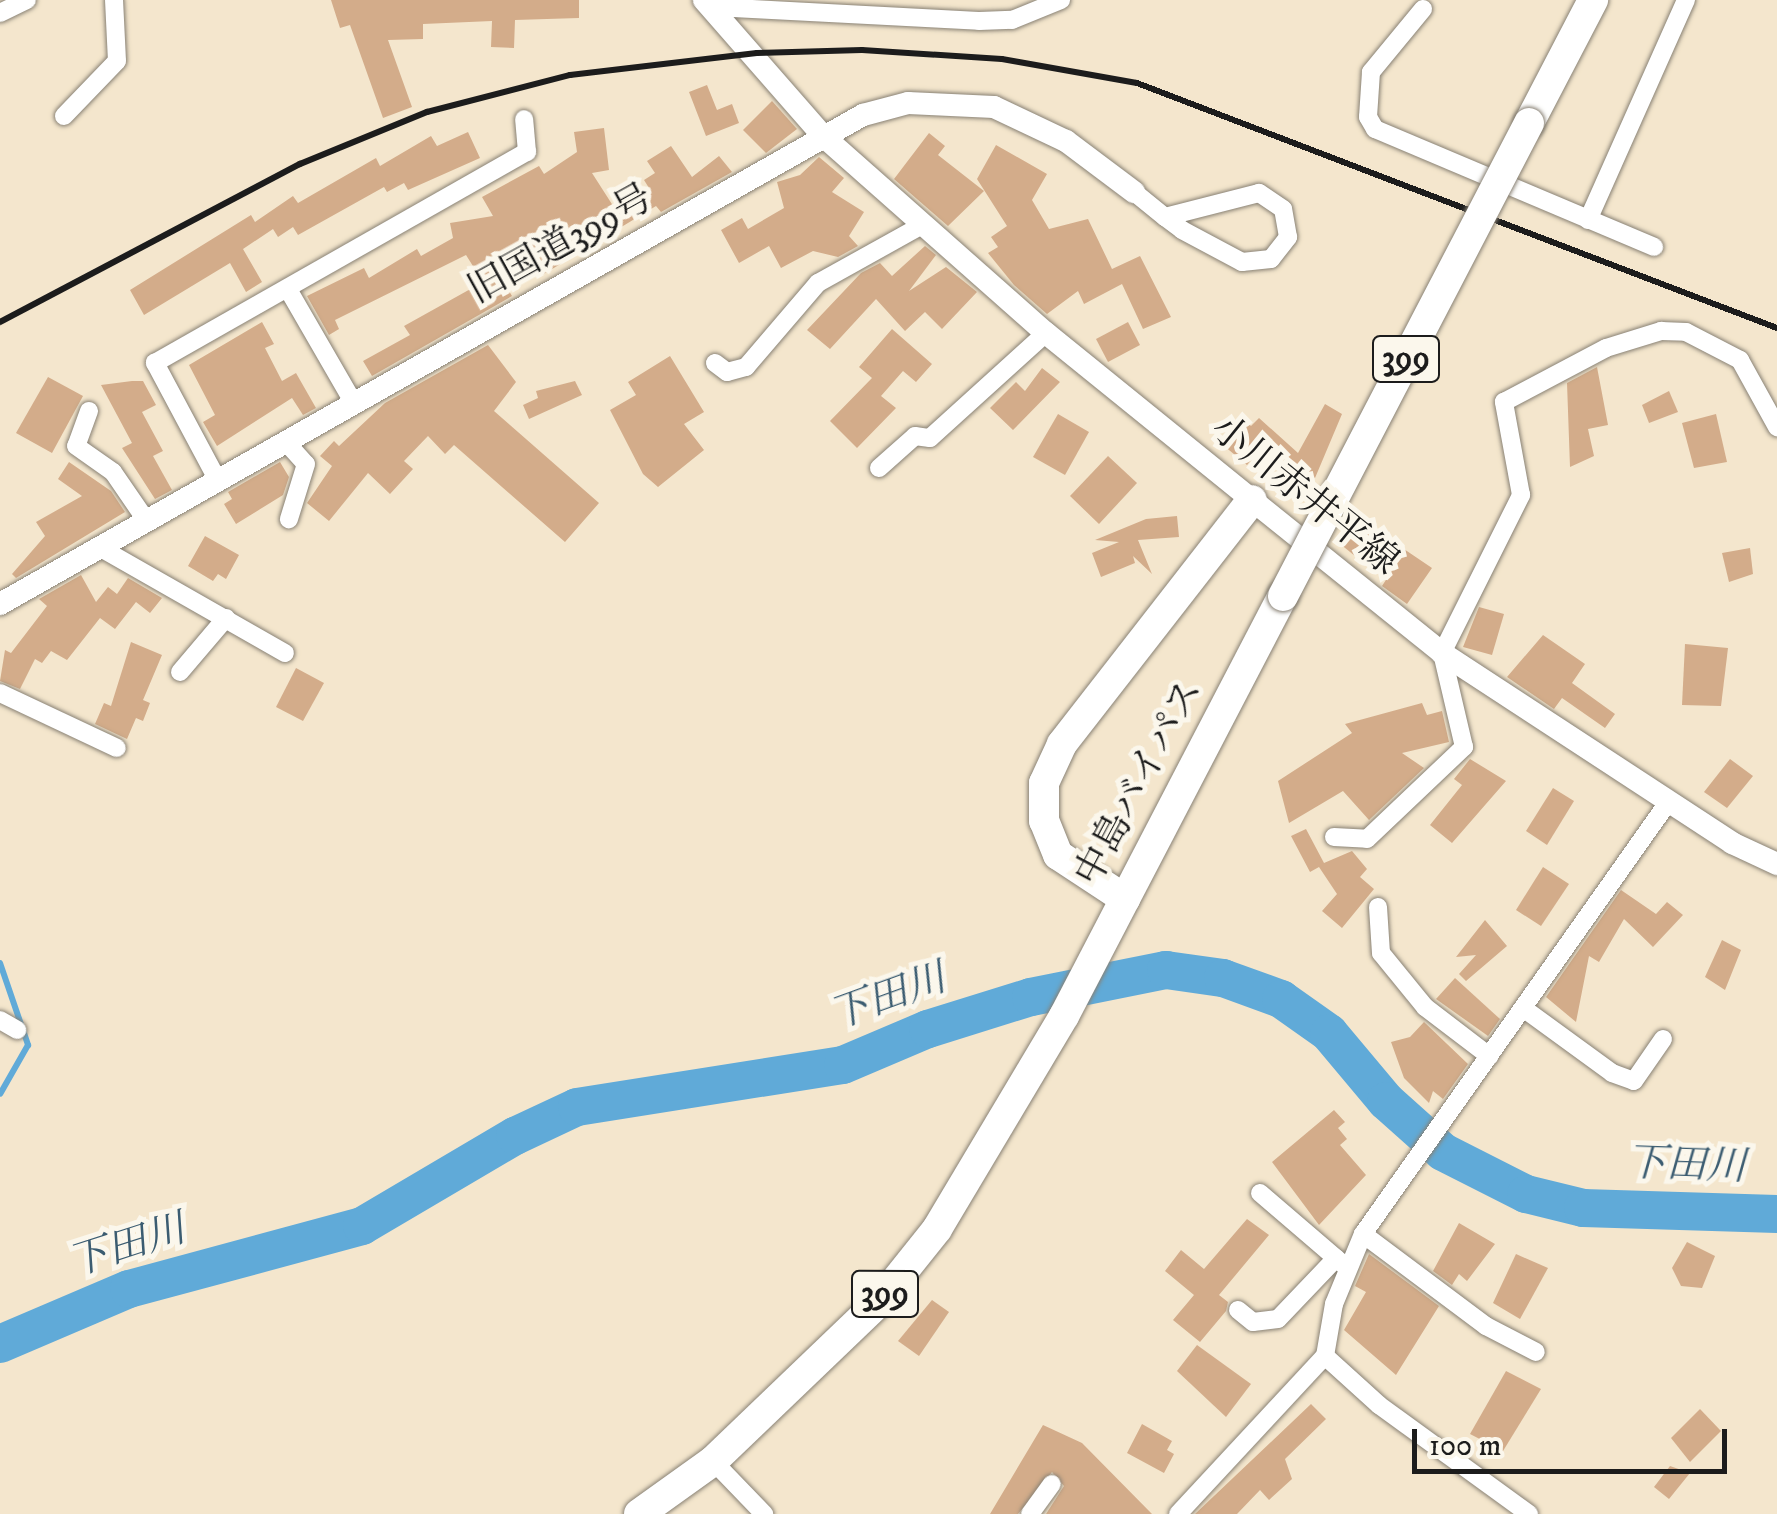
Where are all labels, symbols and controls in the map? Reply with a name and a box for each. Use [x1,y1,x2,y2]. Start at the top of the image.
street label: 旧国道399号 [461,176,661,314]
road number: 399 [1371,329,1441,389]
street label: 小川赤井平線 [1201,407,1407,585]
street label: 中島バイパス [1066,672,1214,894]
water label: 下田川 [823,955,953,1041]
water label: 下田川 [1625,1140,1747,1192]
water label: 下田川 [63,1206,191,1288]
road number: 399 [850,1264,920,1324]
scale bar [1417,1409,1732,1471]
text: 100 m [1429,1428,1501,1465]

